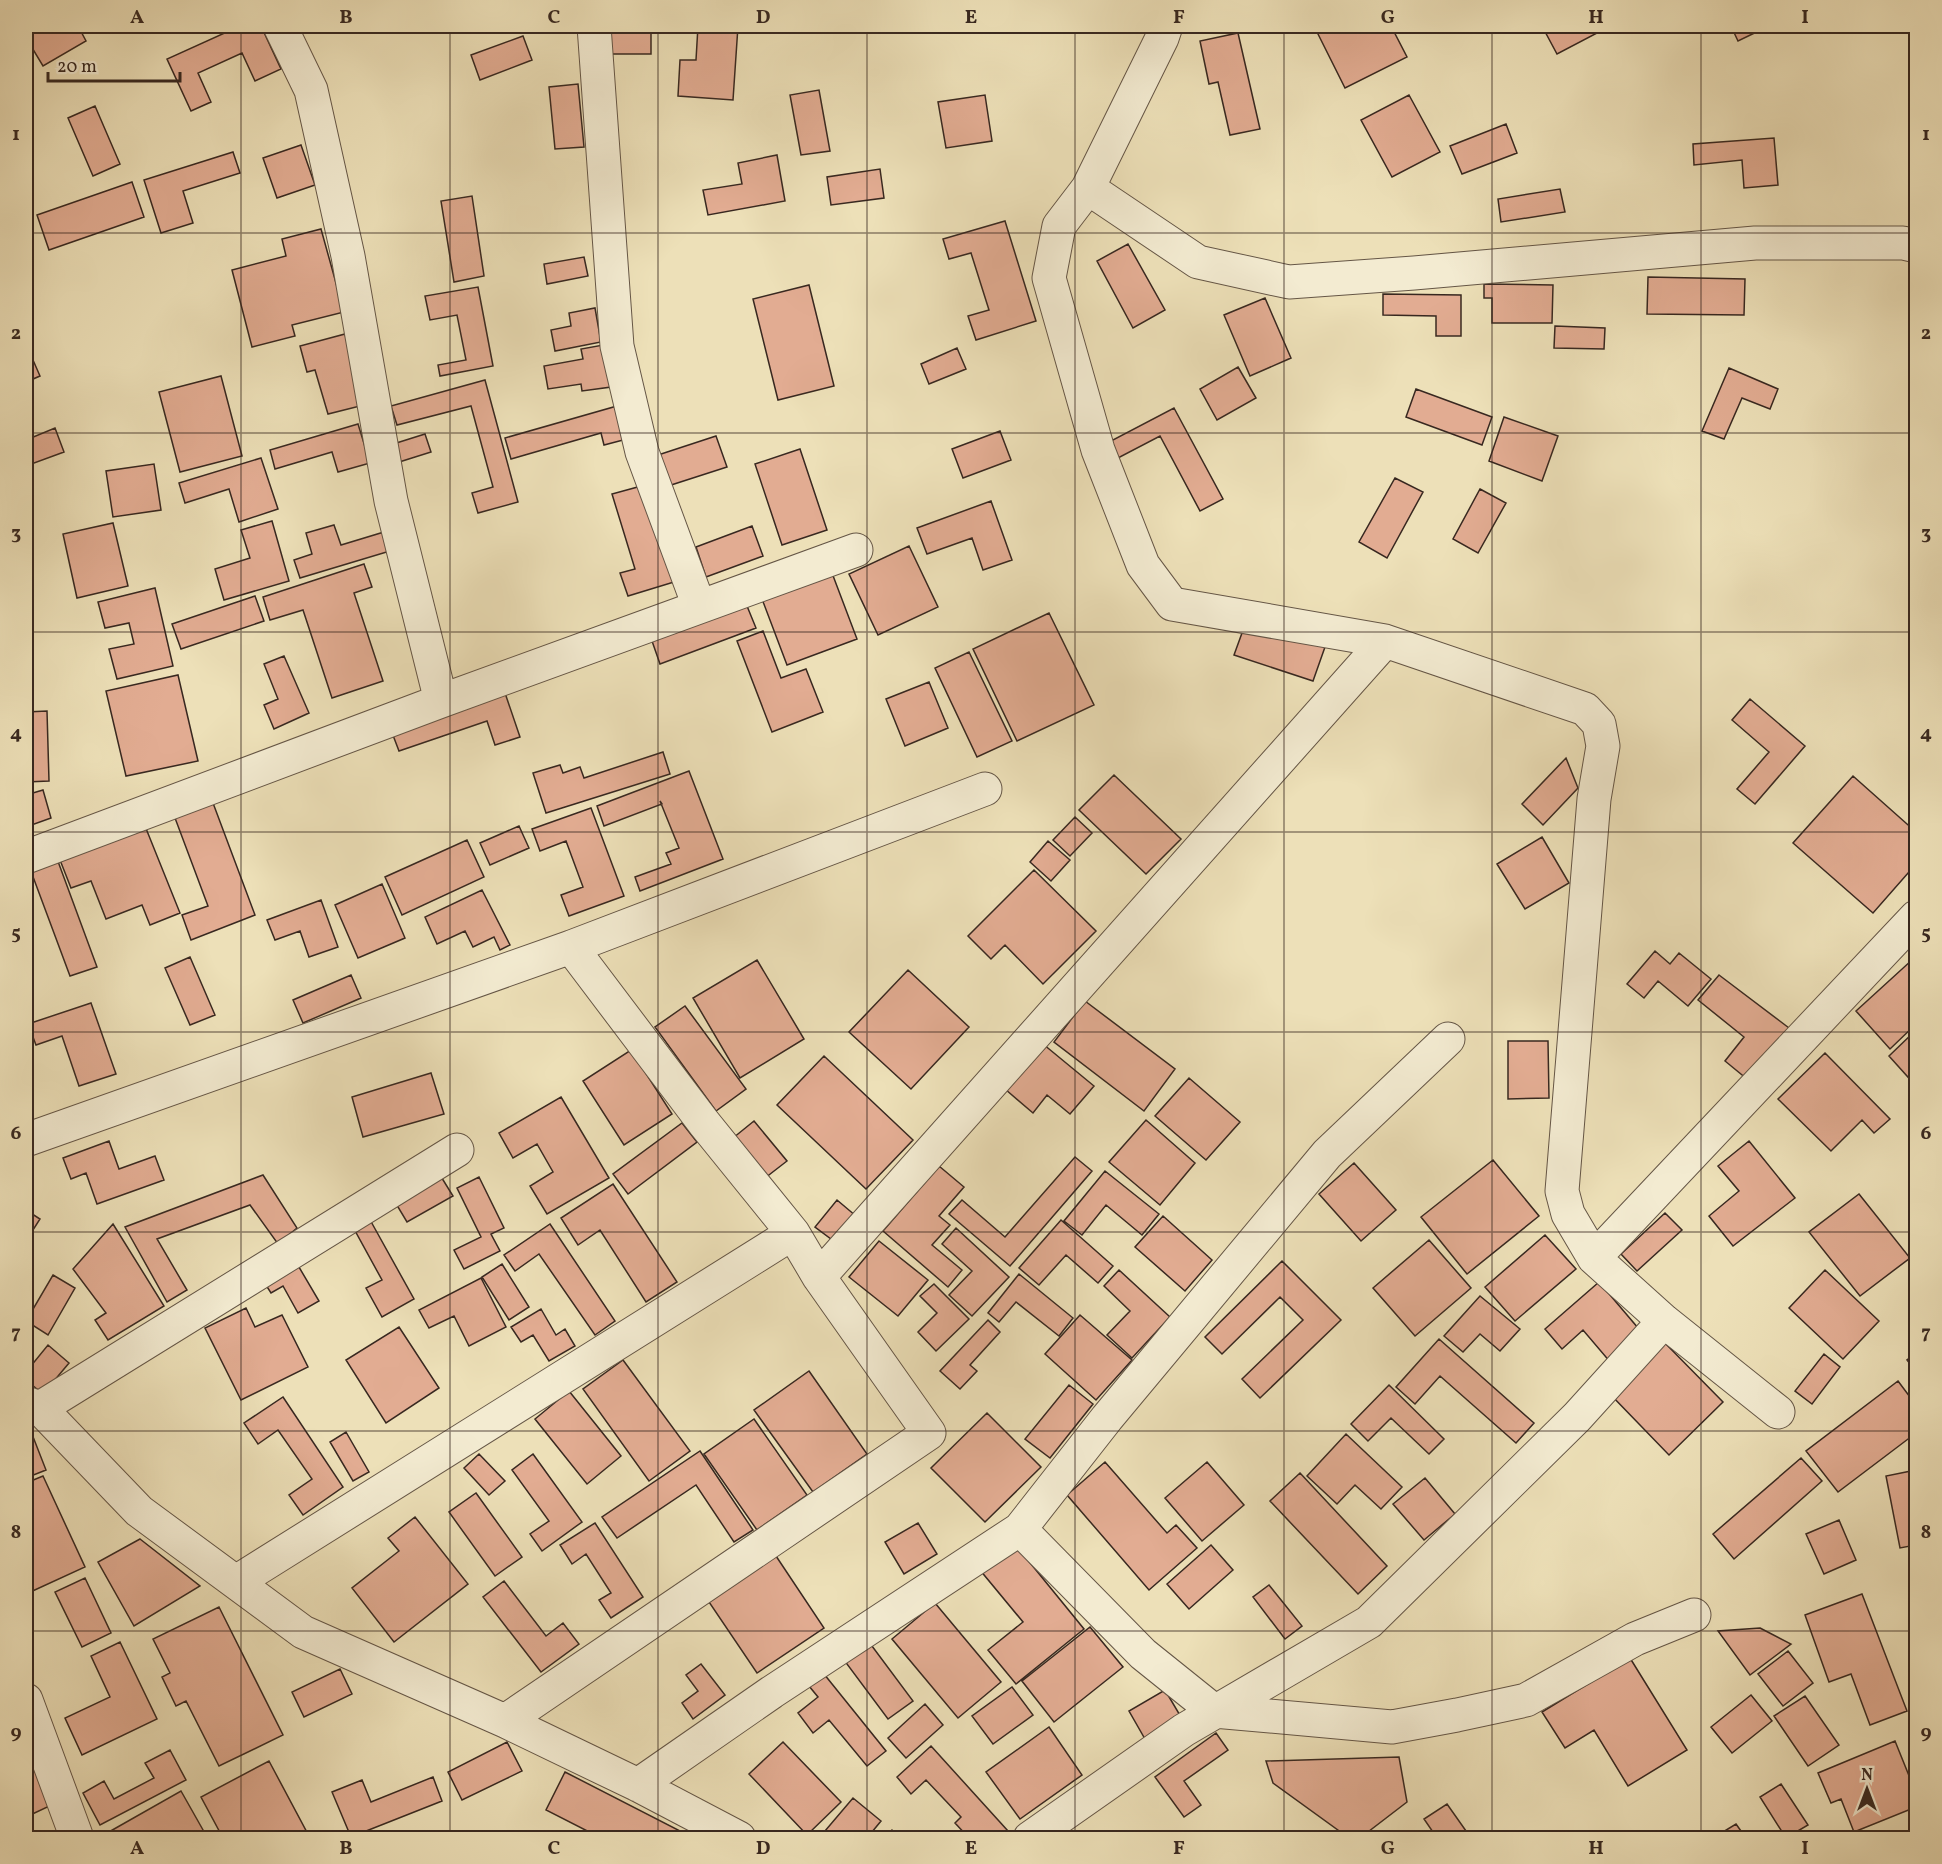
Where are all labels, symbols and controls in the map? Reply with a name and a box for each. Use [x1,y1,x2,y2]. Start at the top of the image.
text: A [130,4,144,32]
text: B [339,4,353,32]
text: C [548,4,561,32]
text: D [756,4,770,32]
text: E [965,4,977,32]
text: F [1173,4,1185,32]
text: G [1381,4,1395,32]
text: H [1588,4,1604,32]
text: I [1801,4,1809,32]
scale bar [48,45,180,83]
text: 20 m [57,55,97,80]
text: 1 [12,121,20,149]
text: 1 [1922,121,1930,149]
text: 2 [11,320,21,348]
text: 2 [1921,320,1931,348]
text: 3 [11,520,21,548]
text: 3 [1921,520,1931,548]
text: 4 [10,720,22,748]
text: 4 [1920,720,1932,748]
text: 5 [11,920,21,948]
text: 5 [1921,920,1931,948]
text: 6 [11,1120,22,1148]
text: 6 [1921,1120,1932,1148]
text: 7 [11,1319,21,1347]
text: 7 [1921,1319,1931,1347]
text: 8 [11,1519,21,1547]
text: 8 [1921,1519,1931,1547]
text: 9 [10,1719,22,1747]
text: 9 [1920,1719,1932,1747]
north arrow [1837,1759,1897,1819]
text: N [1861,1765,1873,1787]
text: A [130,1835,144,1863]
text: B [339,1835,353,1863]
text: C [548,1835,561,1863]
text: D [756,1835,770,1863]
text: E [965,1835,977,1863]
text: F [1173,1835,1185,1863]
text: G [1381,1835,1395,1863]
text: H [1588,1835,1604,1863]
text: I [1801,1835,1809,1863]

